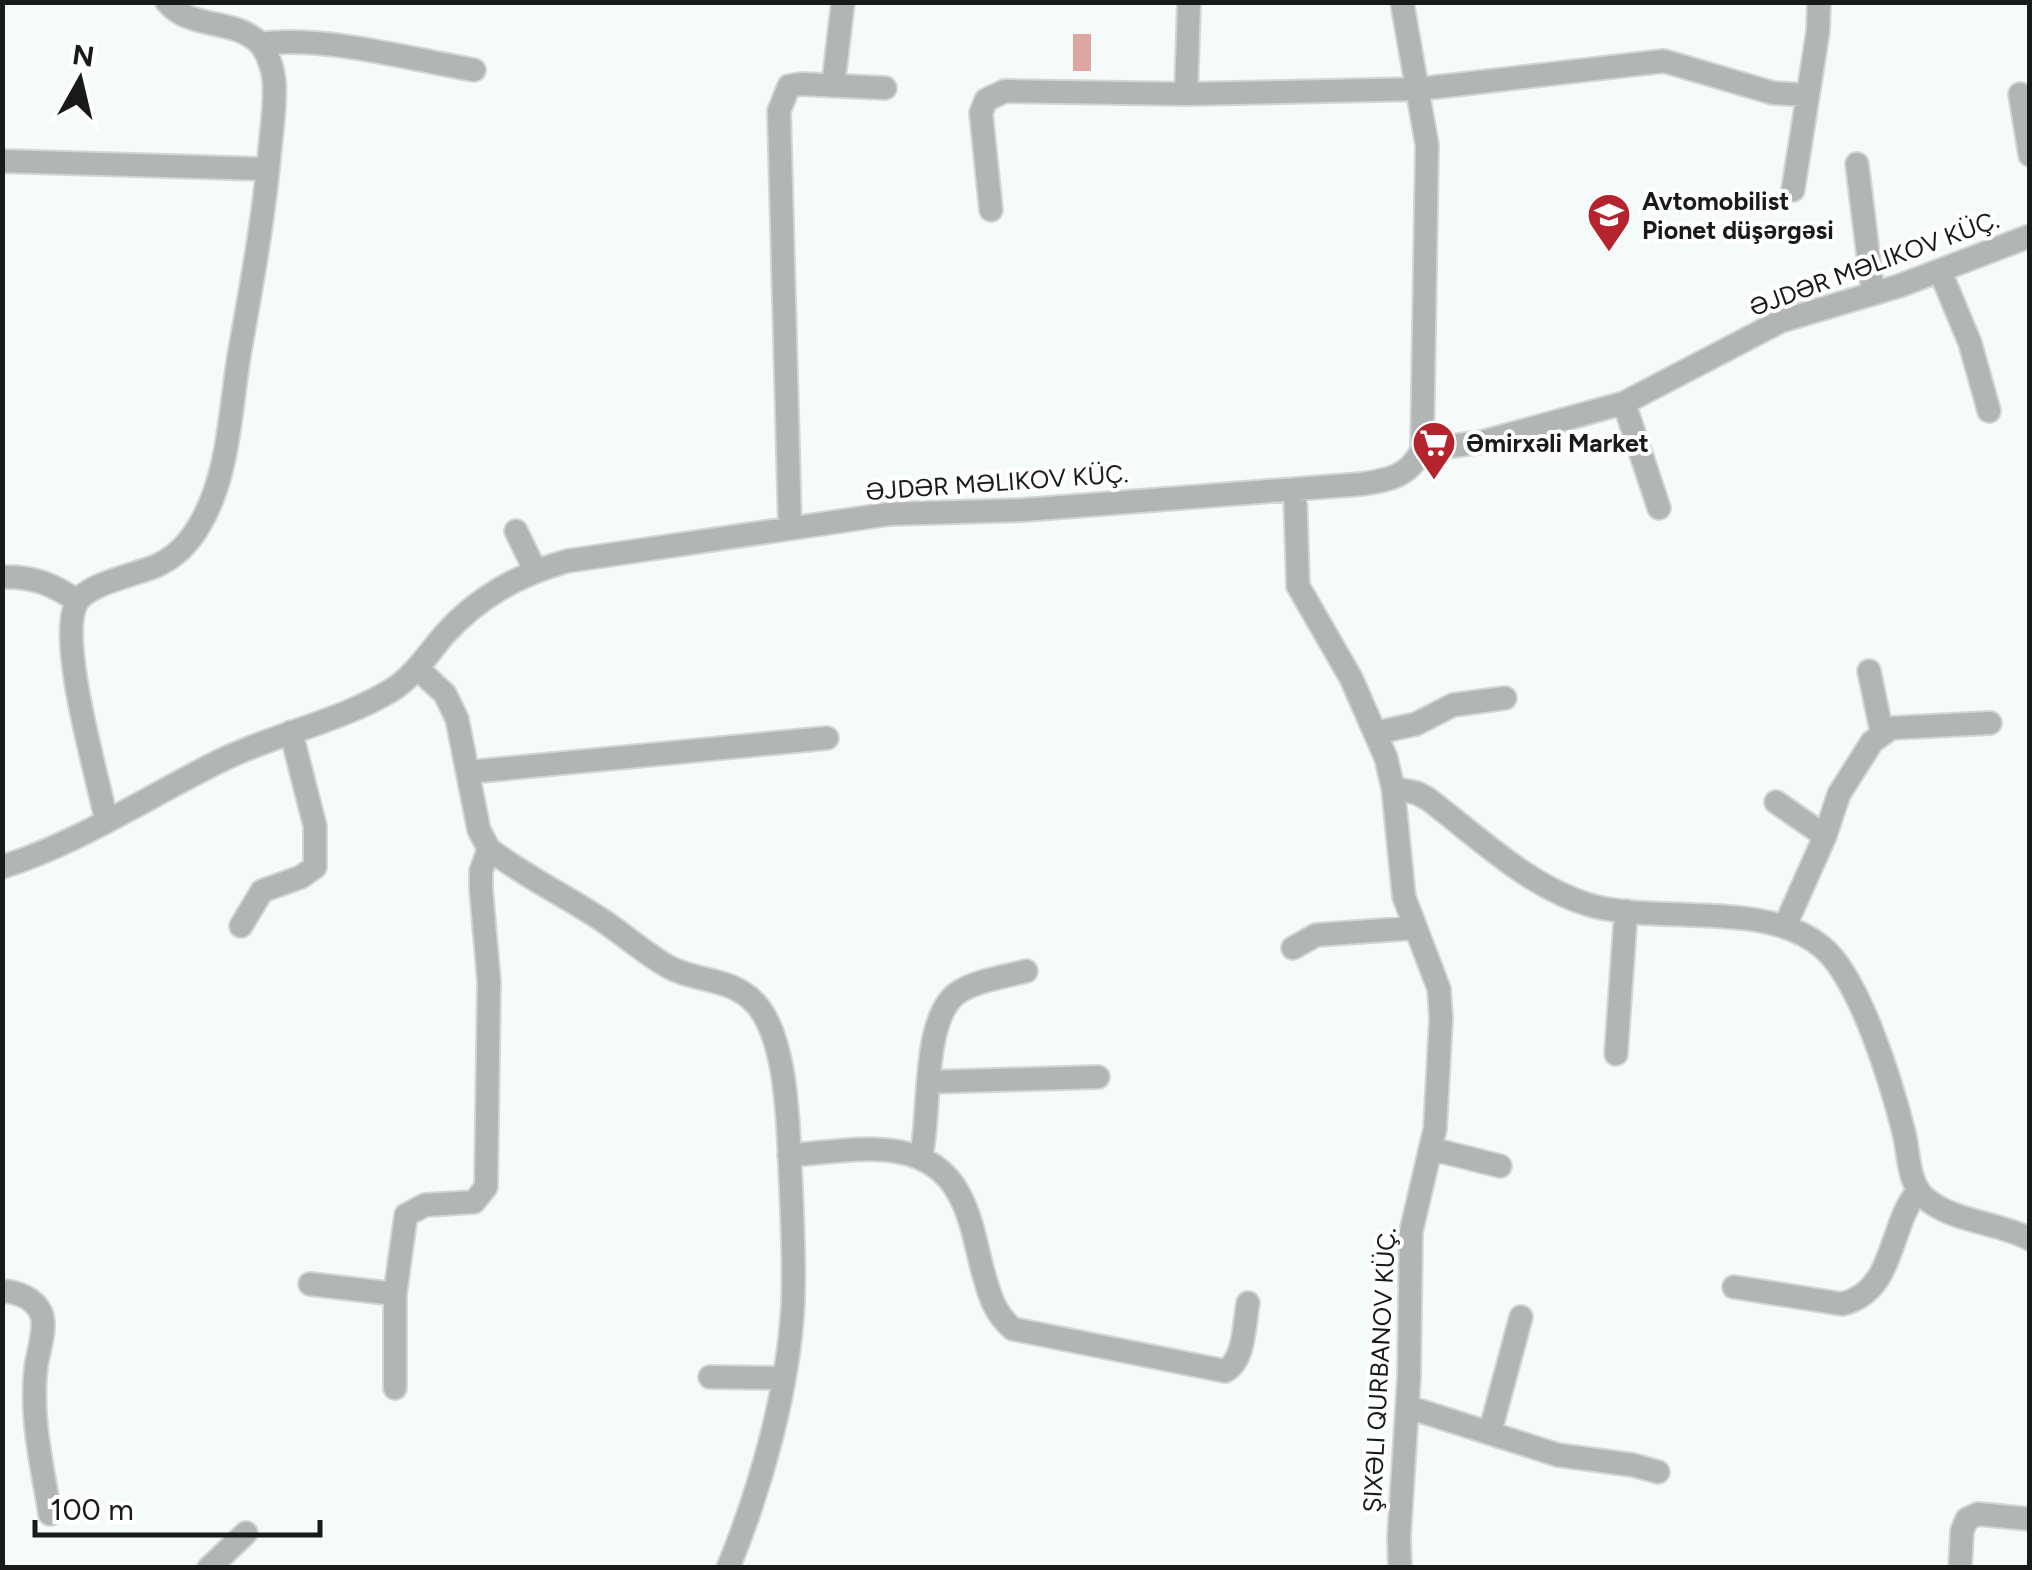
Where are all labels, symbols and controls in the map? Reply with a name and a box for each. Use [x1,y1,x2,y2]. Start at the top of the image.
north arrow [30,30,130,130]
text: N [70,37,97,74]
place label: Avtomobilist Pionet düşərgəsi [1642,186,1834,245]
school or university icon: Avtomobilist Pionet düşərgəsi [1586,192,1632,253]
street label: ƏJDƏR MƏLIKOV KÜÇ. [1745,204,2003,322]
supermarket icon: Əmirxəli Market [1411,420,1457,481]
place label: Əmirxəli Market [1466,428,1649,458]
street label: ƏJDƏR MƏLIKOV KÜÇ. [865,458,1129,506]
street label: ŞIXƏLI QURBANOV KÜÇ. [1357,1227,1401,1513]
scale bar [35,1475,320,1537]
text: 100 m [50,1491,134,1528]

